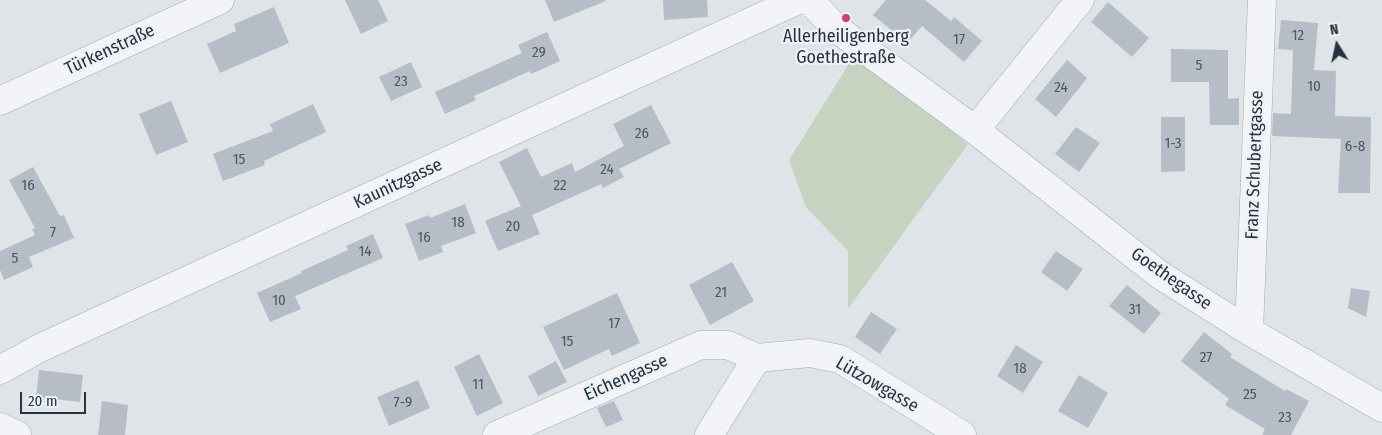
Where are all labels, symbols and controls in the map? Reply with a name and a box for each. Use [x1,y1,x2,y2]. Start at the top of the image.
marker: Allerheiligenberg Goethestraße [840,12,852,24]
street label: Türkenstraße [62,20,158,80]
north arrow [1312,20,1362,70]
text: N [1329,21,1340,39]
place label: Allerheiligenberg Goethestraße [783,26,909,68]
house number: 12 [1292,27,1304,45]
house number: 17 [953,31,965,49]
house number: 29 [532,44,546,62]
house number: 5 [1196,57,1202,75]
house number: 23 [394,73,408,91]
house number: 10 [1307,78,1321,96]
house number: 24 [1054,79,1068,97]
street label: Franz Schubertgasse [1242,90,1268,240]
house number: 26 [635,125,649,143]
house number: 1-3 [1164,135,1182,153]
house number: 6-8 [1345,138,1365,156]
house number: 15 [233,151,245,169]
street label: Kaunitzgasse [350,154,446,214]
house number: 24 [600,161,614,179]
house number: 16 [21,177,35,195]
house number: 22 [553,177,567,195]
house number: 18 [451,214,465,232]
house number: 20 [506,218,520,236]
house number: 7 [50,224,56,242]
house number: 16 [417,229,431,247]
house number: 14 [358,243,372,261]
street label: Goethegasse [1126,243,1216,315]
house number: 5 [12,250,18,268]
house number: 21 [715,284,727,302]
house number: 10 [272,292,286,310]
house number: 31 [1129,301,1141,319]
house number: 17 [608,315,620,333]
house number: 15 [561,333,573,351]
house number: 27 [1200,349,1212,367]
street label: Eichengasse [581,350,671,406]
street label: Lützowgasse [832,353,922,417]
house number: 18 [1013,360,1027,378]
house number: 11 [472,376,484,394]
scale bar [22,382,89,414]
house number: 25 [1243,386,1257,404]
text: 20 m [28,392,58,410]
house number: 7-9 [394,394,412,412]
house number: 23 [1278,409,1292,427]

